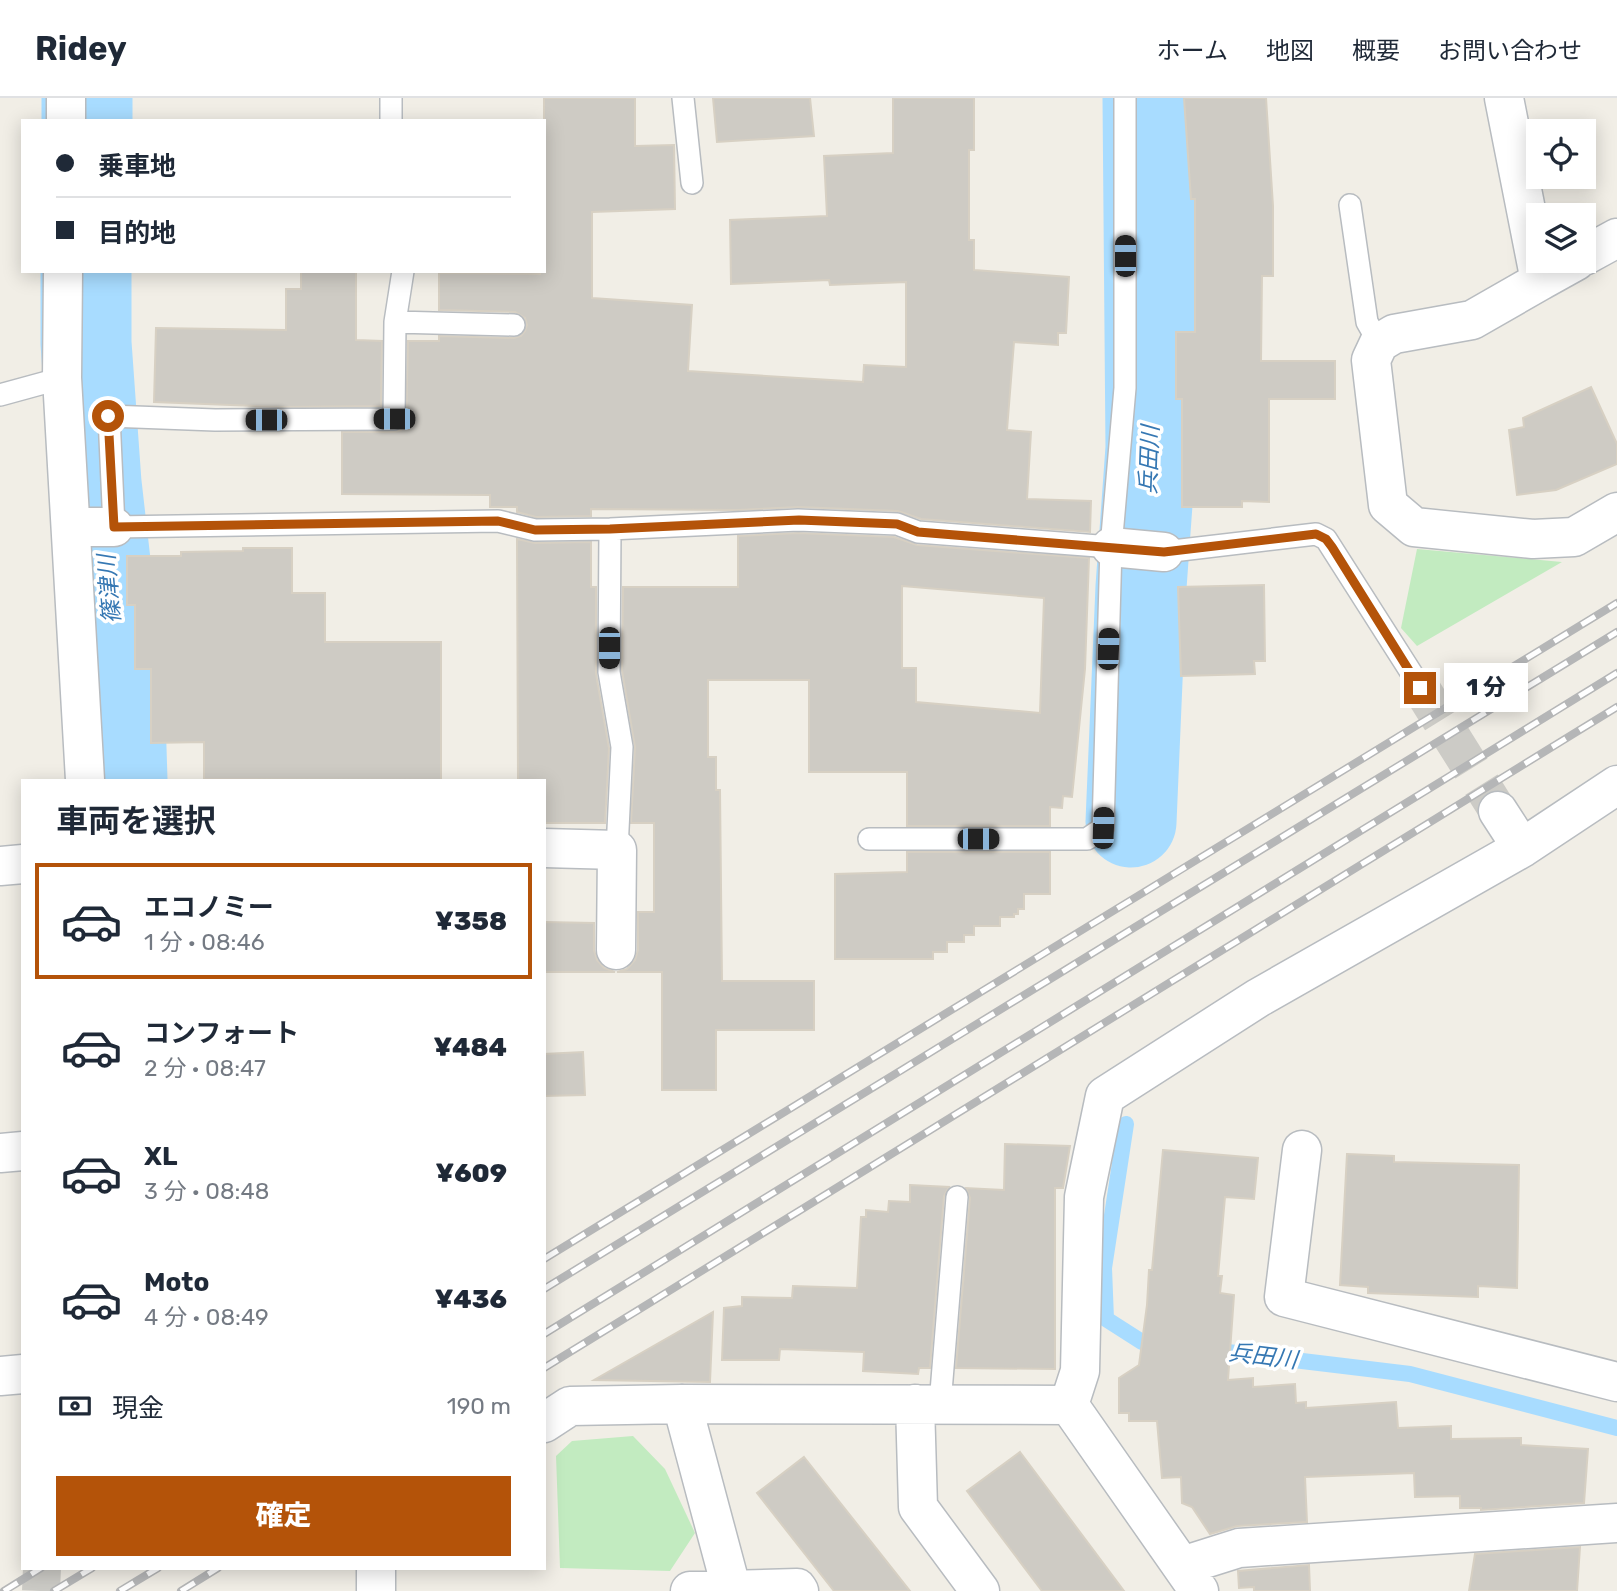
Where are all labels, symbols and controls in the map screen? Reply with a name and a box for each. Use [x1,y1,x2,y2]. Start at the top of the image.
text: Ridey [35,29,127,68]
text: ホーム [1157,37,1228,65]
text: 地図 [1266,37,1314,65]
text: 概要 [1352,37,1400,65]
text: お問い合わせ [1438,37,1582,65]
map controls [1526,119,1596,273]
button: locate [1526,119,1596,189]
text: 乗車地 [98,151,176,182]
button: layers [1526,203,1596,273]
text: 目的地 [98,218,176,249]
car [1115,235,1136,277]
route start [92,400,124,432]
car [374,409,416,430]
car [246,410,288,431]
water label: 兵田川 [1134,422,1164,495]
water label: 篠津川 [92,550,126,625]
car [599,627,620,669]
car [1097,628,1120,670]
callout: 1 分 [1444,664,1528,712]
route end [1404,672,1436,704]
text: 1 分 [1466,673,1506,701]
text: 車両を選択 [56,802,216,840]
car [1092,807,1115,849]
car [958,829,1000,850]
icon: car [60,890,123,953]
text: エコノミー [144,892,274,923]
text: ¥358 [435,906,507,937]
text: 1 分 · 08:46 [144,928,265,956]
icon: car [60,1016,123,1079]
text: コンフォート [144,1018,299,1049]
text: ¥484 [433,1032,507,1063]
text: 2 分 · 08:47 [144,1054,266,1082]
text: XL [144,1141,177,1172]
icon: car [60,1142,123,1205]
text: ¥609 [435,1158,507,1189]
text: 3 分 · 08:48 [144,1177,269,1205]
text: Moto [144,1267,209,1298]
icon: car [60,1268,123,1331]
text: ¥436 [435,1284,507,1315]
text: 4 分 · 08:49 [144,1303,269,1331]
water label: 兵田川 [1227,1338,1302,1374]
icon: cash [56,1387,94,1425]
text: 190 m [447,1392,511,1420]
text: 現金 [112,1393,164,1424]
button: 確定 [56,1476,511,1556]

